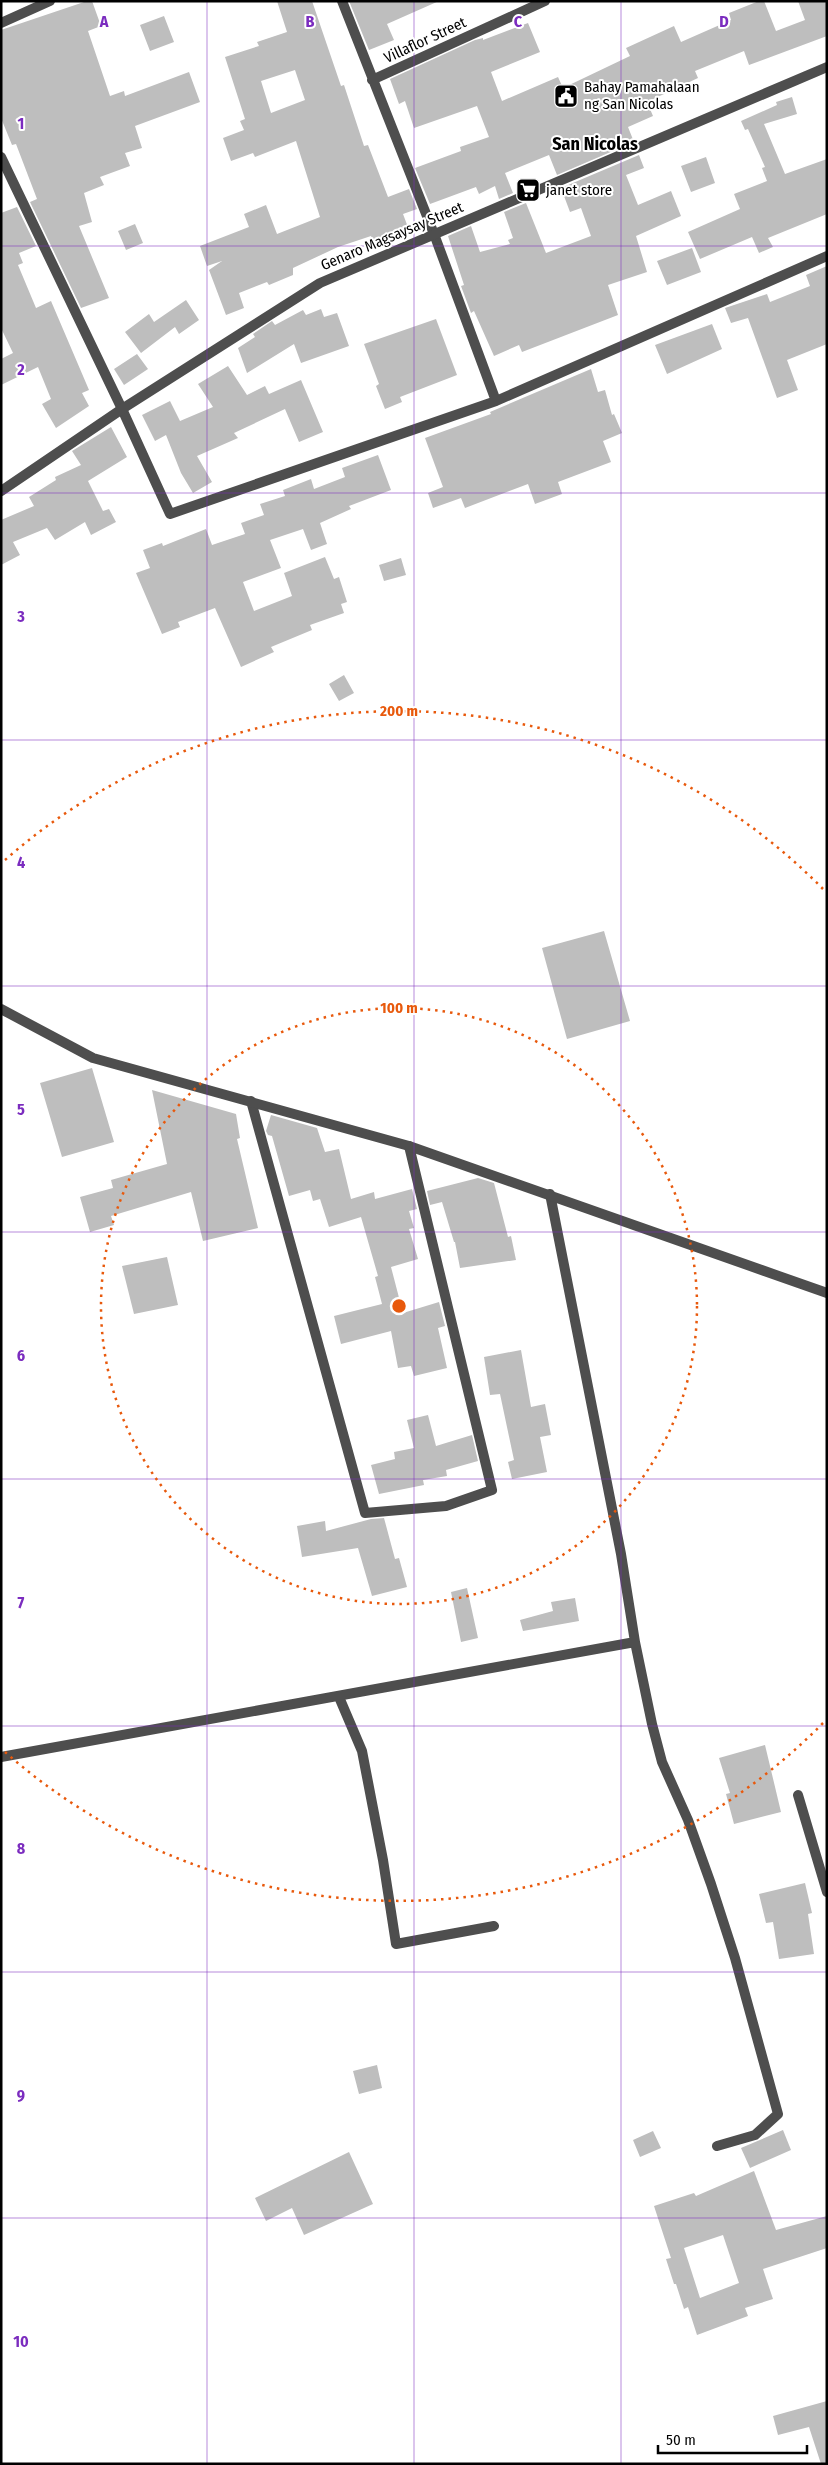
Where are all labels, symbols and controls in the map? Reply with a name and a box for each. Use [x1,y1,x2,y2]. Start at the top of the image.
text: A [99,12,109,31]
text: B [306,12,315,31]
text: C [514,12,523,31]
text: D [719,12,729,31]
street label: Villaflor Street [381,13,469,67]
place label: Bahay Pamahalaan ng San Nicolas [584,78,700,113]
public building icon: Bahay Pamahalaan ng San Nicolas [553,83,579,109]
text: 1 [18,114,24,133]
district label: San Nicolas [552,133,638,155]
supermarket icon: janet store [515,177,541,203]
place label: janet store [545,181,612,199]
street label: Genaro Magsaysay Street [318,198,466,274]
text: 2 [16,360,25,379]
text: 3 [16,607,25,626]
text: 200 m [379,702,418,720]
text: 4 [17,853,25,872]
text: 100 m [380,999,418,1017]
text: 5 [17,1100,25,1119]
centre of rings [390,1297,408,1315]
text: 6 [17,1346,25,1365]
text: 7 [18,1593,25,1612]
text: 8 [17,1839,26,1858]
text: 9 [17,2086,25,2105]
text: 10 [13,2332,29,2351]
scale bar [658,2422,807,2454]
text: 50 m [666,2431,696,2449]

